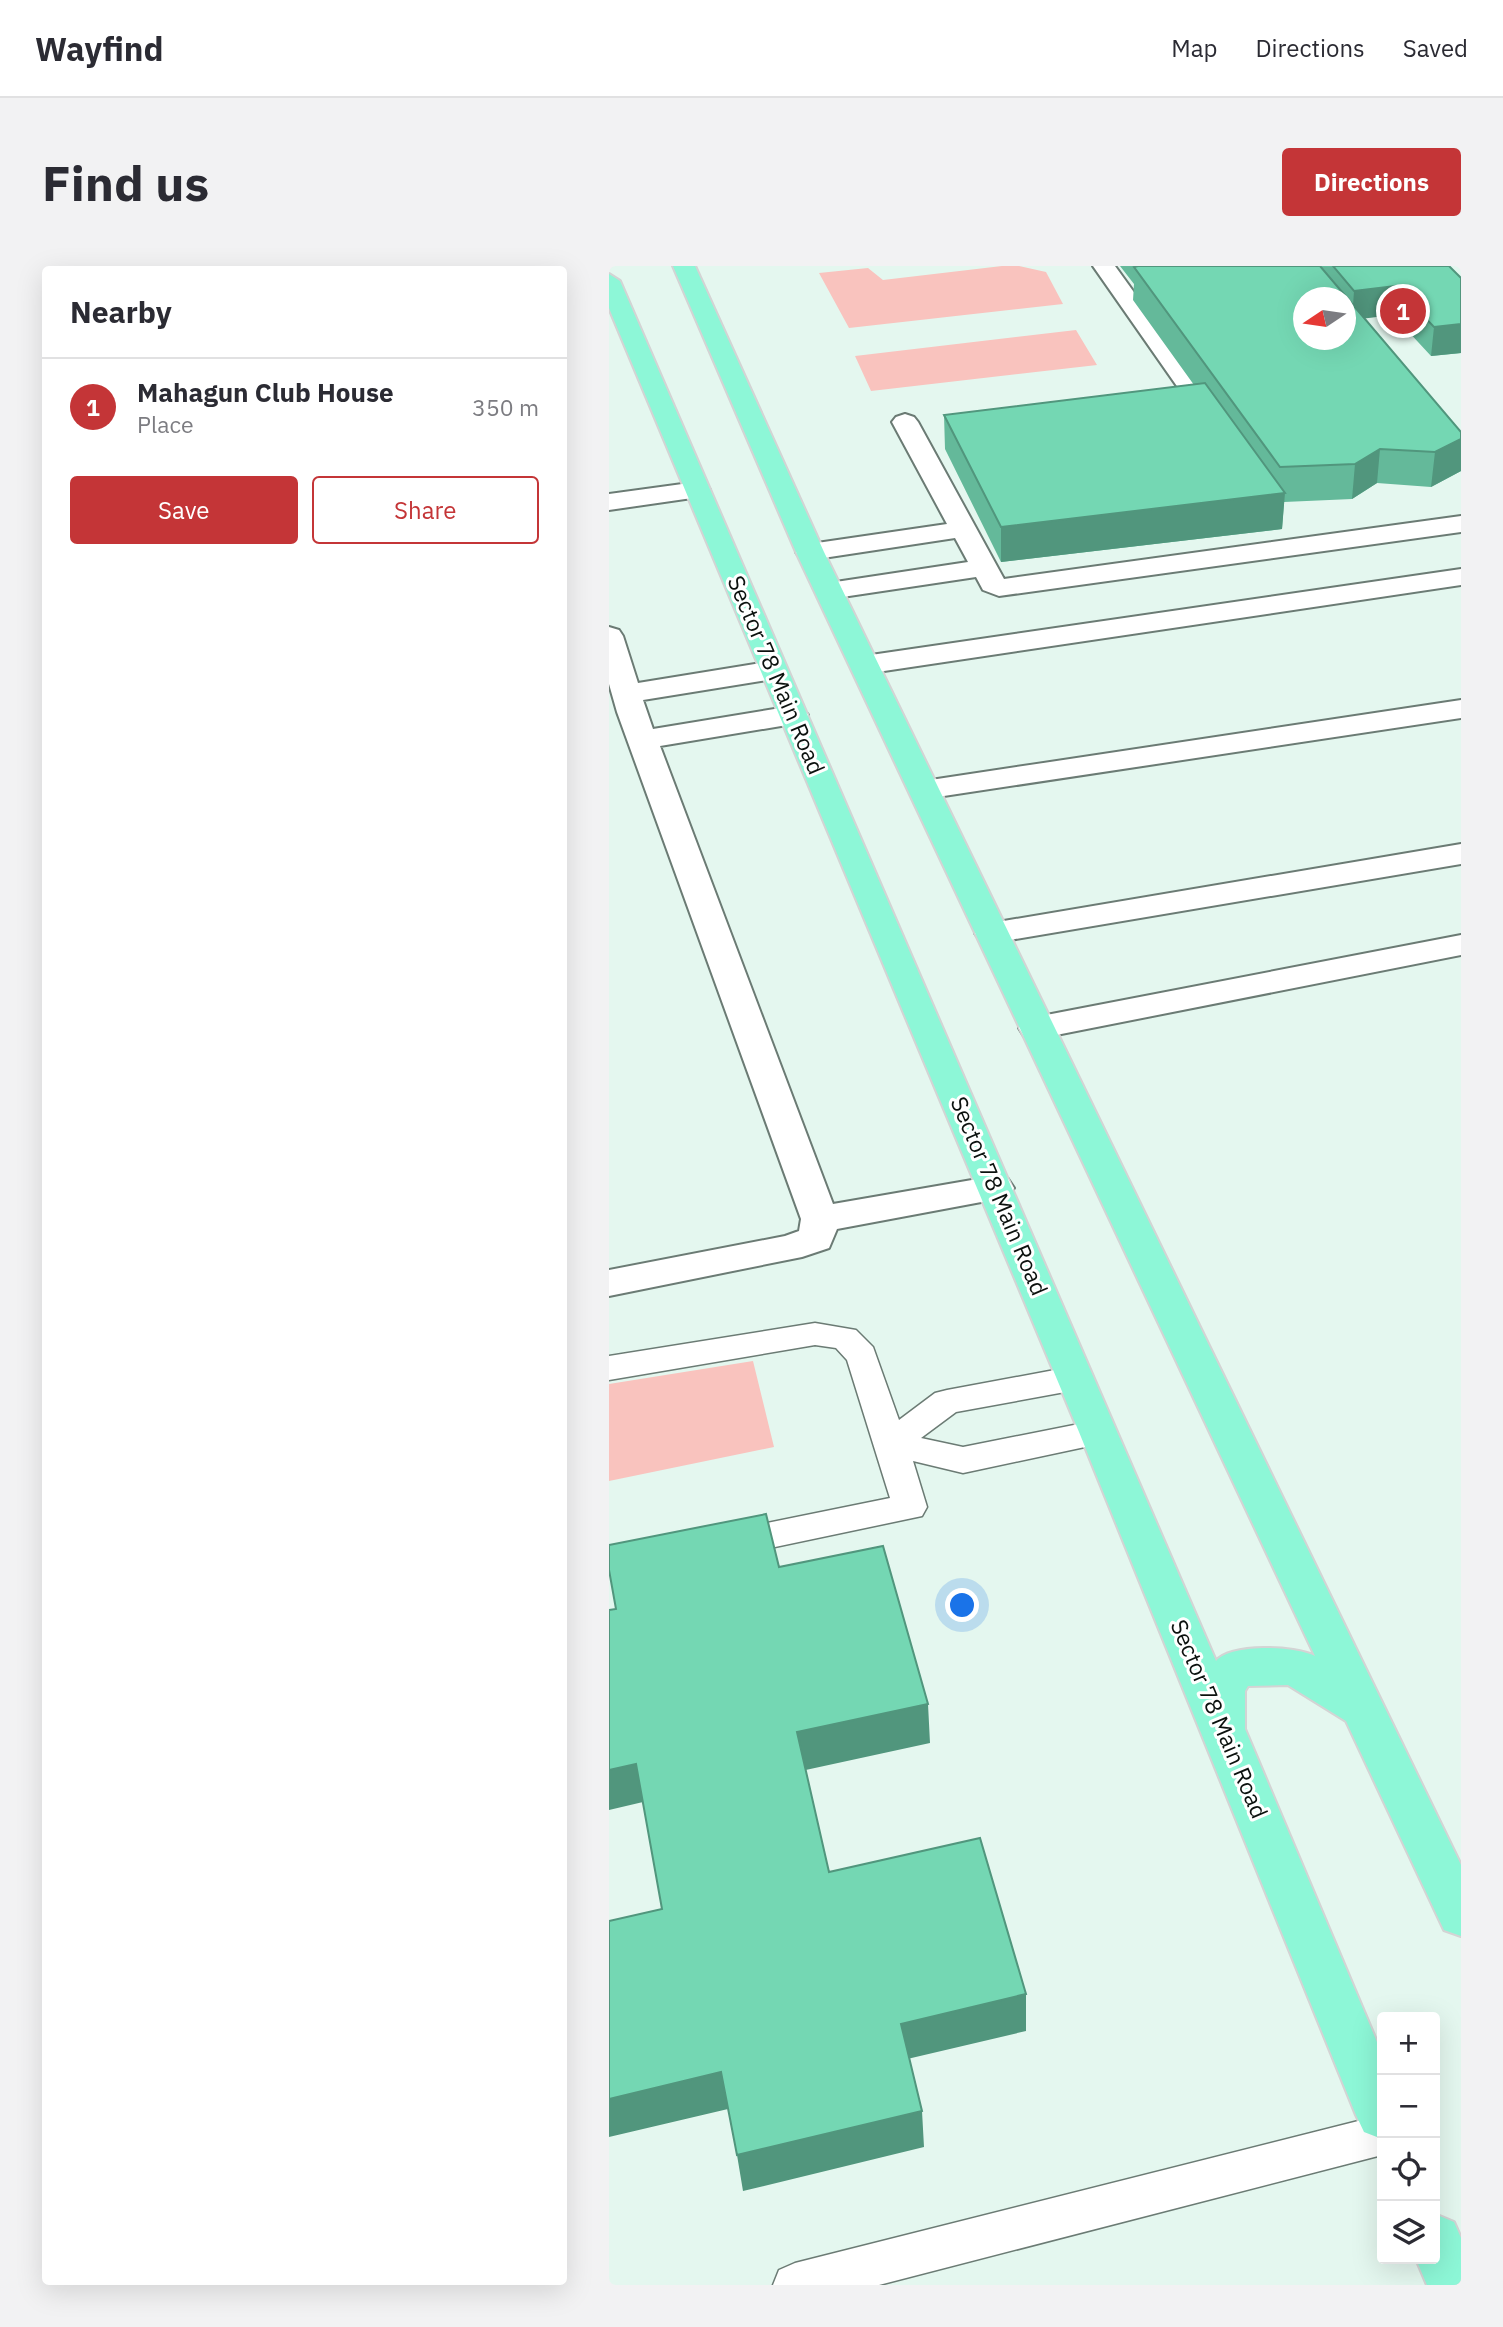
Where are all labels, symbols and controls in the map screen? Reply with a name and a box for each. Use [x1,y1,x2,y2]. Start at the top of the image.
text: Wayfind [35,27,164,70]
text: Map [1171,32,1217,64]
text: Directions [1255,32,1365,64]
text: Saved [1403,32,1468,64]
button: Directions [1282,148,1461,216]
text: Find us [42,151,209,214]
pin: 1 [1380,285,1426,337]
north arrow [1293,287,1356,350]
text: Nearby [70,292,172,331]
text: Mahagun Club House [137,375,394,409]
text: 1 [86,392,100,422]
text: 350 m [472,392,539,422]
text: Place [137,409,194,439]
button: Save [70,476,298,544]
button: Share [312,476,539,544]
street label: Sector 78 Main Road [721,571,832,779]
street label: Sector 78 Main Road [944,1092,1055,1300]
your location [945,1588,979,1622]
street label: Sector 78 Main Road [1164,1615,1275,1823]
map controls [1377,2012,1440,2264]
button: + [1377,2012,1440,2075]
button: − [1377,2075,1440,2138]
button: locate [1377,2138,1440,2201]
button: layers [1377,2201,1440,2264]

